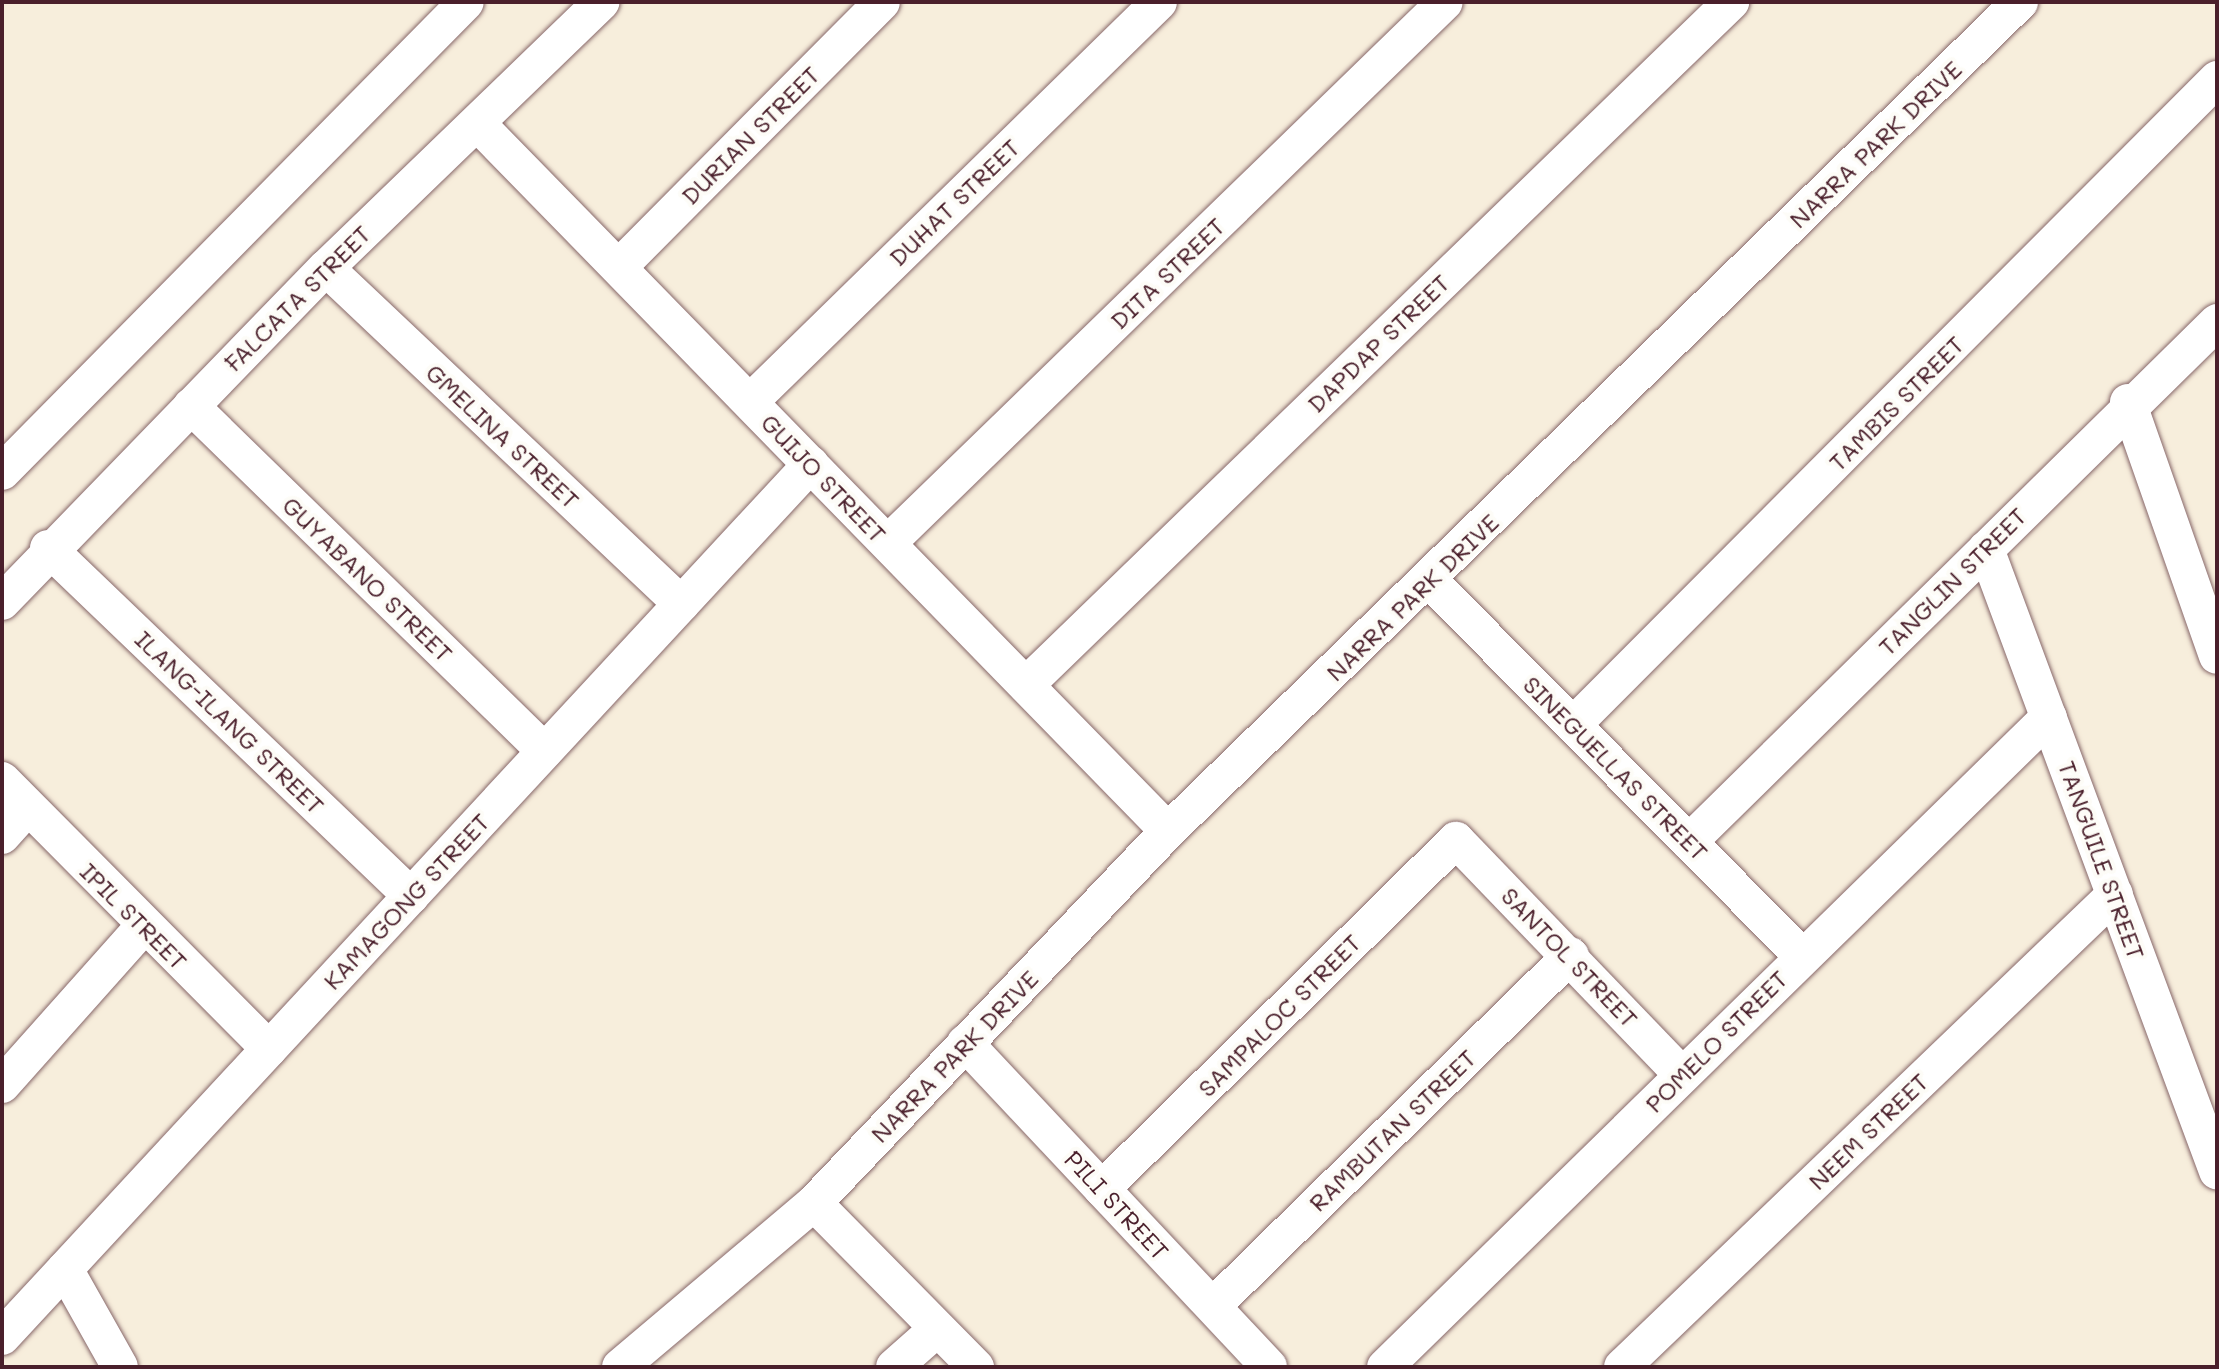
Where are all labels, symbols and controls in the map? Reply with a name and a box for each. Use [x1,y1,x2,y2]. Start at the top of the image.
street label: NARRA PARK DRIVE [1783,54,1967,234]
street label: DURIAN STREET [675,60,825,210]
street label: DUHAT STREET [883,132,1025,272]
street label: DITA STREET [1104,211,1230,335]
street label: FALCATA STREET [218,219,376,377]
street label: DAPDAP STREET [1301,268,1455,418]
street label: TAMBIS STREET [1823,330,1969,476]
street label: GMELINA STREET [420,358,586,514]
street label: GUIJO STREET [756,408,892,548]
street label: GUYABANO STREET [277,490,459,668]
street label: TANGLIN STREET [1872,501,2032,661]
street label: NARRA PARK DRIVE [1320,507,1504,687]
street label: ILANG-ILANG STREET [130,624,330,820]
street label: SINEGUELLAS STREET [1518,670,1714,866]
street label: TANGUILE STREET [2053,757,2151,963]
street label: KAMAGONG STREET [317,807,495,995]
street label: IPIL STREET [75,857,193,975]
street label: SANTOL STREET [1496,881,1644,1033]
street label: SAMPALOC STREET [1192,928,1366,1102]
street label: NARRA PARK DRIVE [864,964,1044,1148]
street label: POMELO STREET [1639,964,1793,1118]
street label: RAMBUTAN STREET [1303,1043,1481,1217]
street label: NEEM STREET [1802,1067,1934,1195]
street label: PILI STREET [1059,1144,1175,1266]

